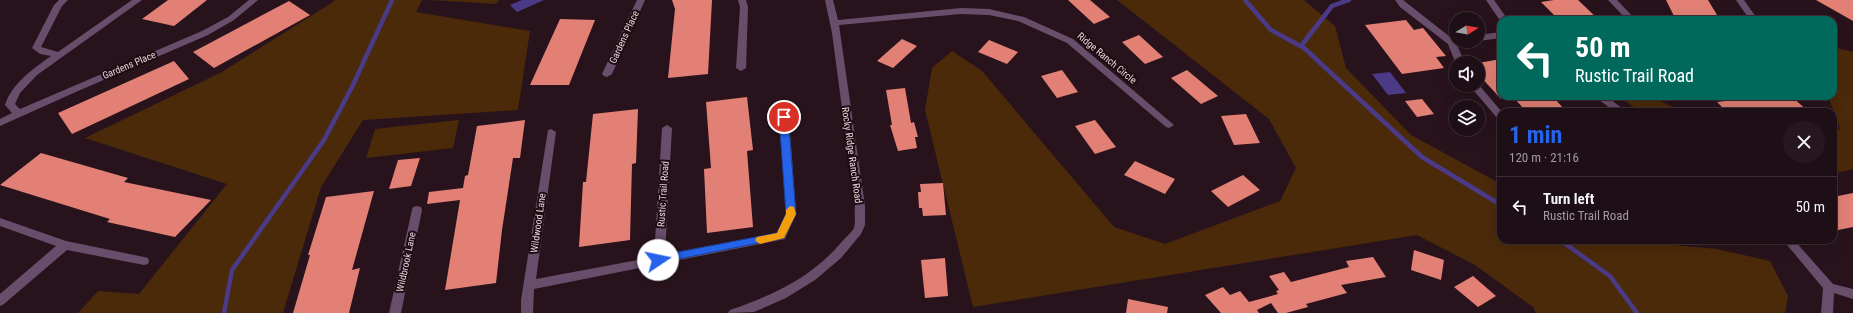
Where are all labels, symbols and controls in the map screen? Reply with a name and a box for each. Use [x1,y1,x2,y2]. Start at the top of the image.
street label: Gardens Place [607,9,641,65]
north arrow [1449,12,1485,48]
map controls [1449,12,1485,136]
street label: Ridge Ranch Circle [1075,30,1139,86]
text: 50 m [1575,31,1631,64]
icon: left [1509,32,1561,84]
street label: Gardens Place [101,49,158,81]
button: sound [1449,56,1485,92]
text: Rustic Trail Road [1575,65,1694,86]
pin [767,100,801,134]
button: layers [1449,100,1485,136]
icon: arrive [773,106,795,128]
street label: Rocky Ridge Ranch Road [840,106,864,204]
text: 1 min [1509,121,1562,149]
button: close [1783,121,1825,163]
text: 120 m · 21:16 [1509,150,1579,165]
street label: Rustic Trail Road [655,161,671,227]
text: Turn left [1543,190,1594,208]
street label: Wildwood Lane [528,192,548,253]
icon: left [1509,196,1531,218]
text: 50 m [1795,198,1825,216]
text: Rustic Trail Road [1543,208,1629,223]
street label: Wildbrook Lane [394,231,418,293]
position arrow [637,239,679,281]

